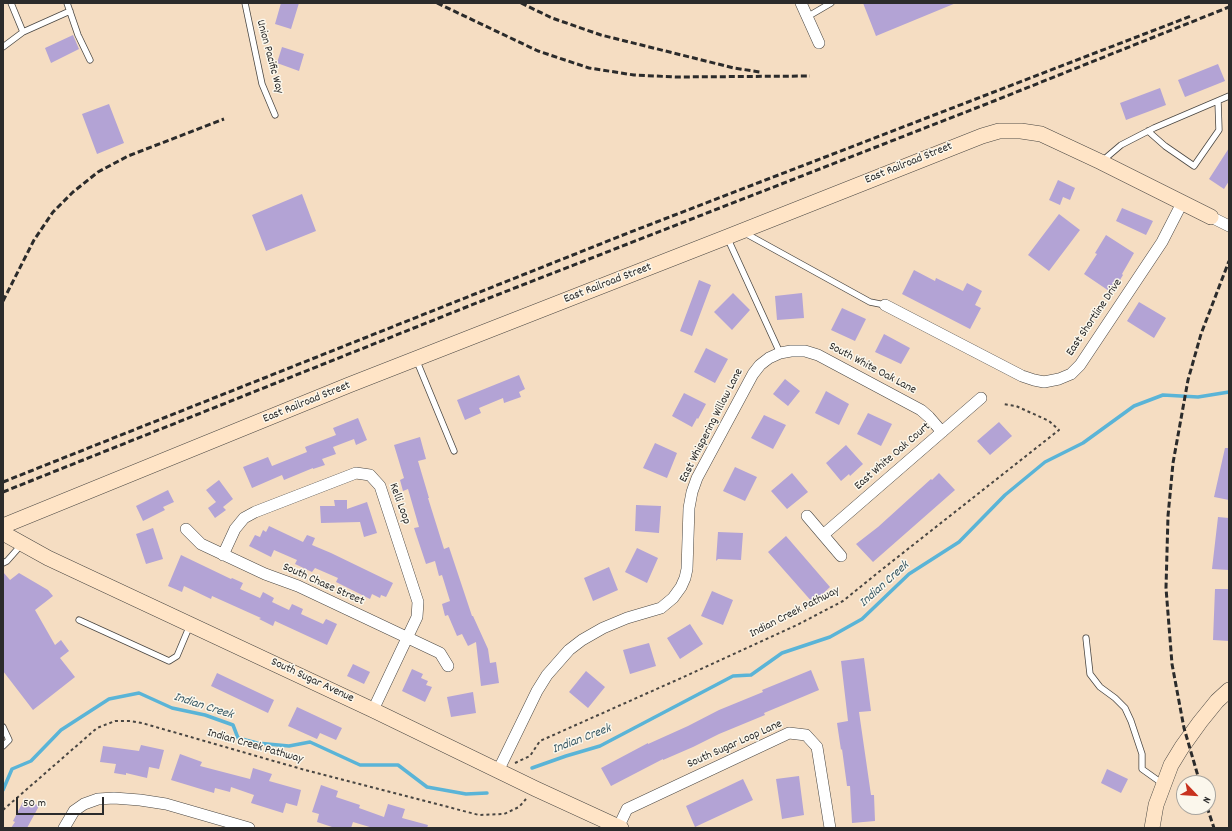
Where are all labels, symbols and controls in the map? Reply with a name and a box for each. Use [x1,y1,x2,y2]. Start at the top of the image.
street label: Union Pacific Way [252,19,286,95]
street label: East Railroad Street [863,140,955,188]
street label: East Railroad Street [562,261,654,307]
street label: East Shortline Drive [1064,277,1126,359]
street label: South White Oak Lane [826,340,918,398]
street label: East Whispering Willow Lane [677,367,747,485]
street label: East Railroad Street [261,379,353,427]
street label: East White Oak Court [852,420,934,494]
street label: Kelli Loop [385,482,413,526]
water label: Indian Creek [857,559,913,611]
street label: South Chase Street [280,561,366,609]
street label: Indian Creek Pathway [748,584,842,642]
street label: South Sugar Avenue [268,655,356,707]
water label: Indian Creek [171,690,235,724]
street label: South Sugar Loop Lane [685,718,785,772]
water label: Indian Creek [550,722,614,758]
street label: Indian Creek Pathway [206,726,304,768]
north arrow [1176,775,1216,815]
scale bar [18,789,106,815]
text: N [1198,794,1214,805]
text: 50 m [23,795,46,812]

